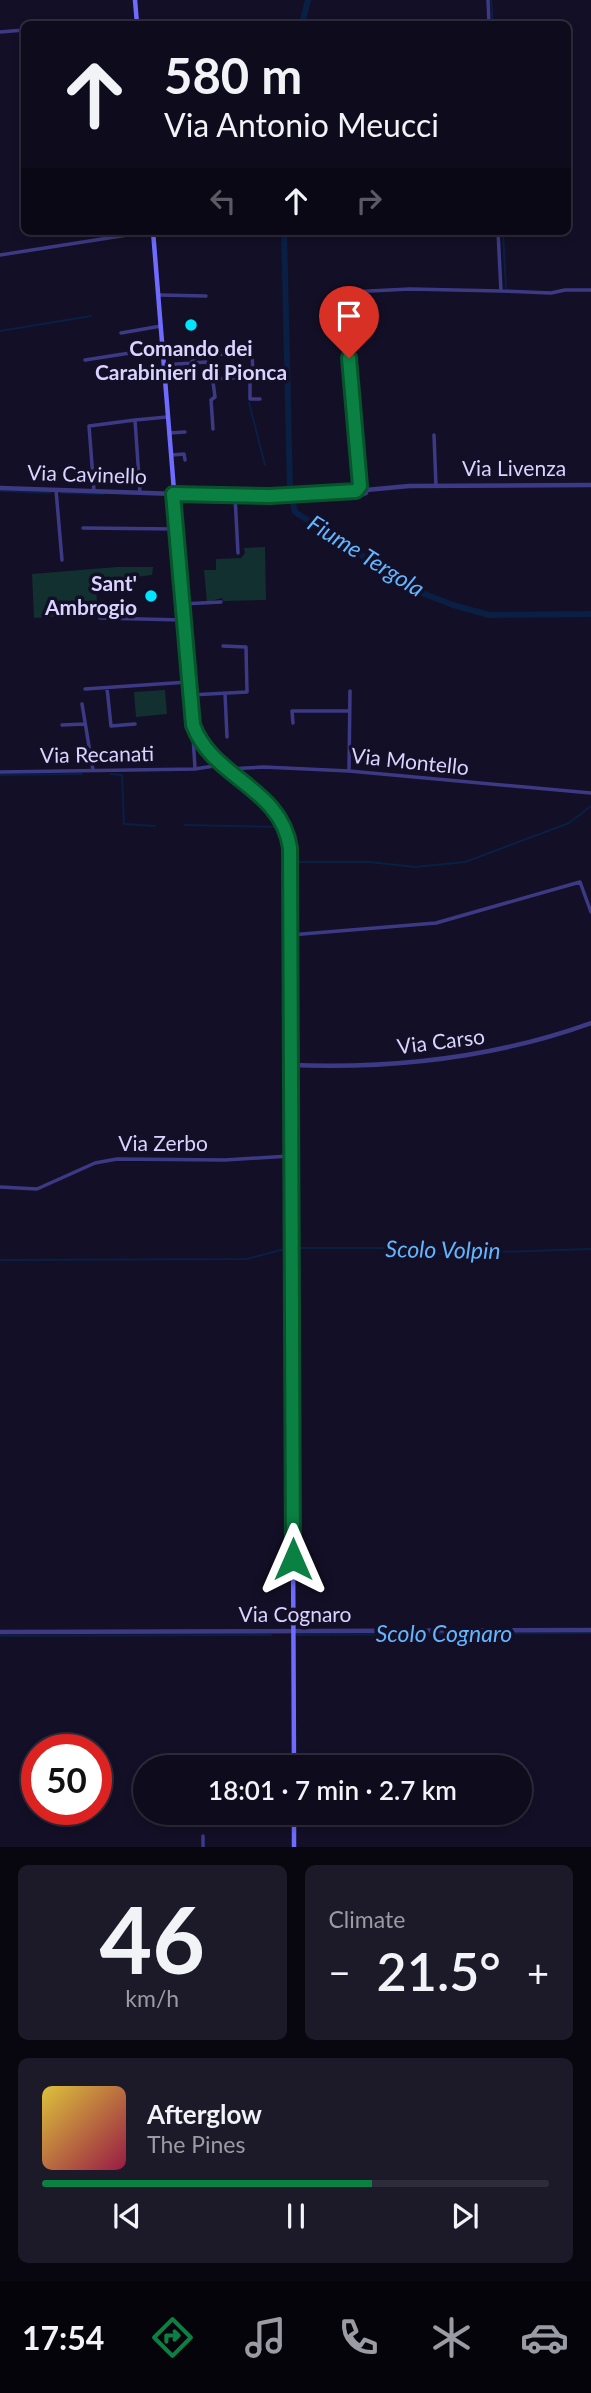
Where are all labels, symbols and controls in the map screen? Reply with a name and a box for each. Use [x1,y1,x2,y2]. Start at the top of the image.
text: 580 m [164,46,302,104]
icon: ahead [49,49,140,140]
text: Via Antonio Meucci [164,105,439,144]
icon: left [204,182,242,220]
icon: ahead [277,182,315,220]
icon: right [350,182,388,220]
pin [319,286,379,358]
icon: arrive [330,297,368,335]
marker: Comando dei Carabinieri di Pionca [183,317,199,333]
place label: Comando dei Carabinieri di Pionca [95,335,287,384]
street label: Via Livenza [462,455,566,480]
street label: Via Cavinello [27,459,147,488]
water label: Fiume Tergola [303,508,430,602]
place label: Sant' Ambrogio [44,570,137,619]
marker: Sant' Ambrogio [143,588,159,604]
street label: Via Recanati [40,740,154,767]
street label: Via Montello [350,742,470,779]
street label: Via Carso [396,1023,486,1058]
street label: Via Zerbo [118,1130,208,1155]
water label: Scolo Volpin [385,1234,501,1264]
position arrow [256,1522,330,1596]
street label: Via Cognaro [239,1601,352,1626]
water label: Scolo Cognaro [376,1619,512,1647]
speed limit sign: 50 [21,1734,112,1825]
text: 18:01 · 7 min · 2.7 km [208,1774,457,1806]
text: 46 [99,1884,205,1993]
text: Climate [329,1905,405,1933]
text: 21.5° [377,1940,501,2002]
text: − [329,1949,351,1995]
text: + [527,1949,549,1995]
text: km/h [125,1984,179,2012]
text: Afterglow [147,2098,262,2130]
text: The Pines [147,2130,245,2158]
icon: previous [108,2197,146,2235]
icon: pause [277,2197,315,2235]
icon: next [446,2197,484,2235]
icon: directions [148,2313,197,2362]
icon: music [241,2313,290,2362]
icon: phone [334,2313,383,2362]
icon: climate [427,2313,476,2362]
icon: car [520,2313,569,2362]
text: 17:54 [22,2318,104,2357]

